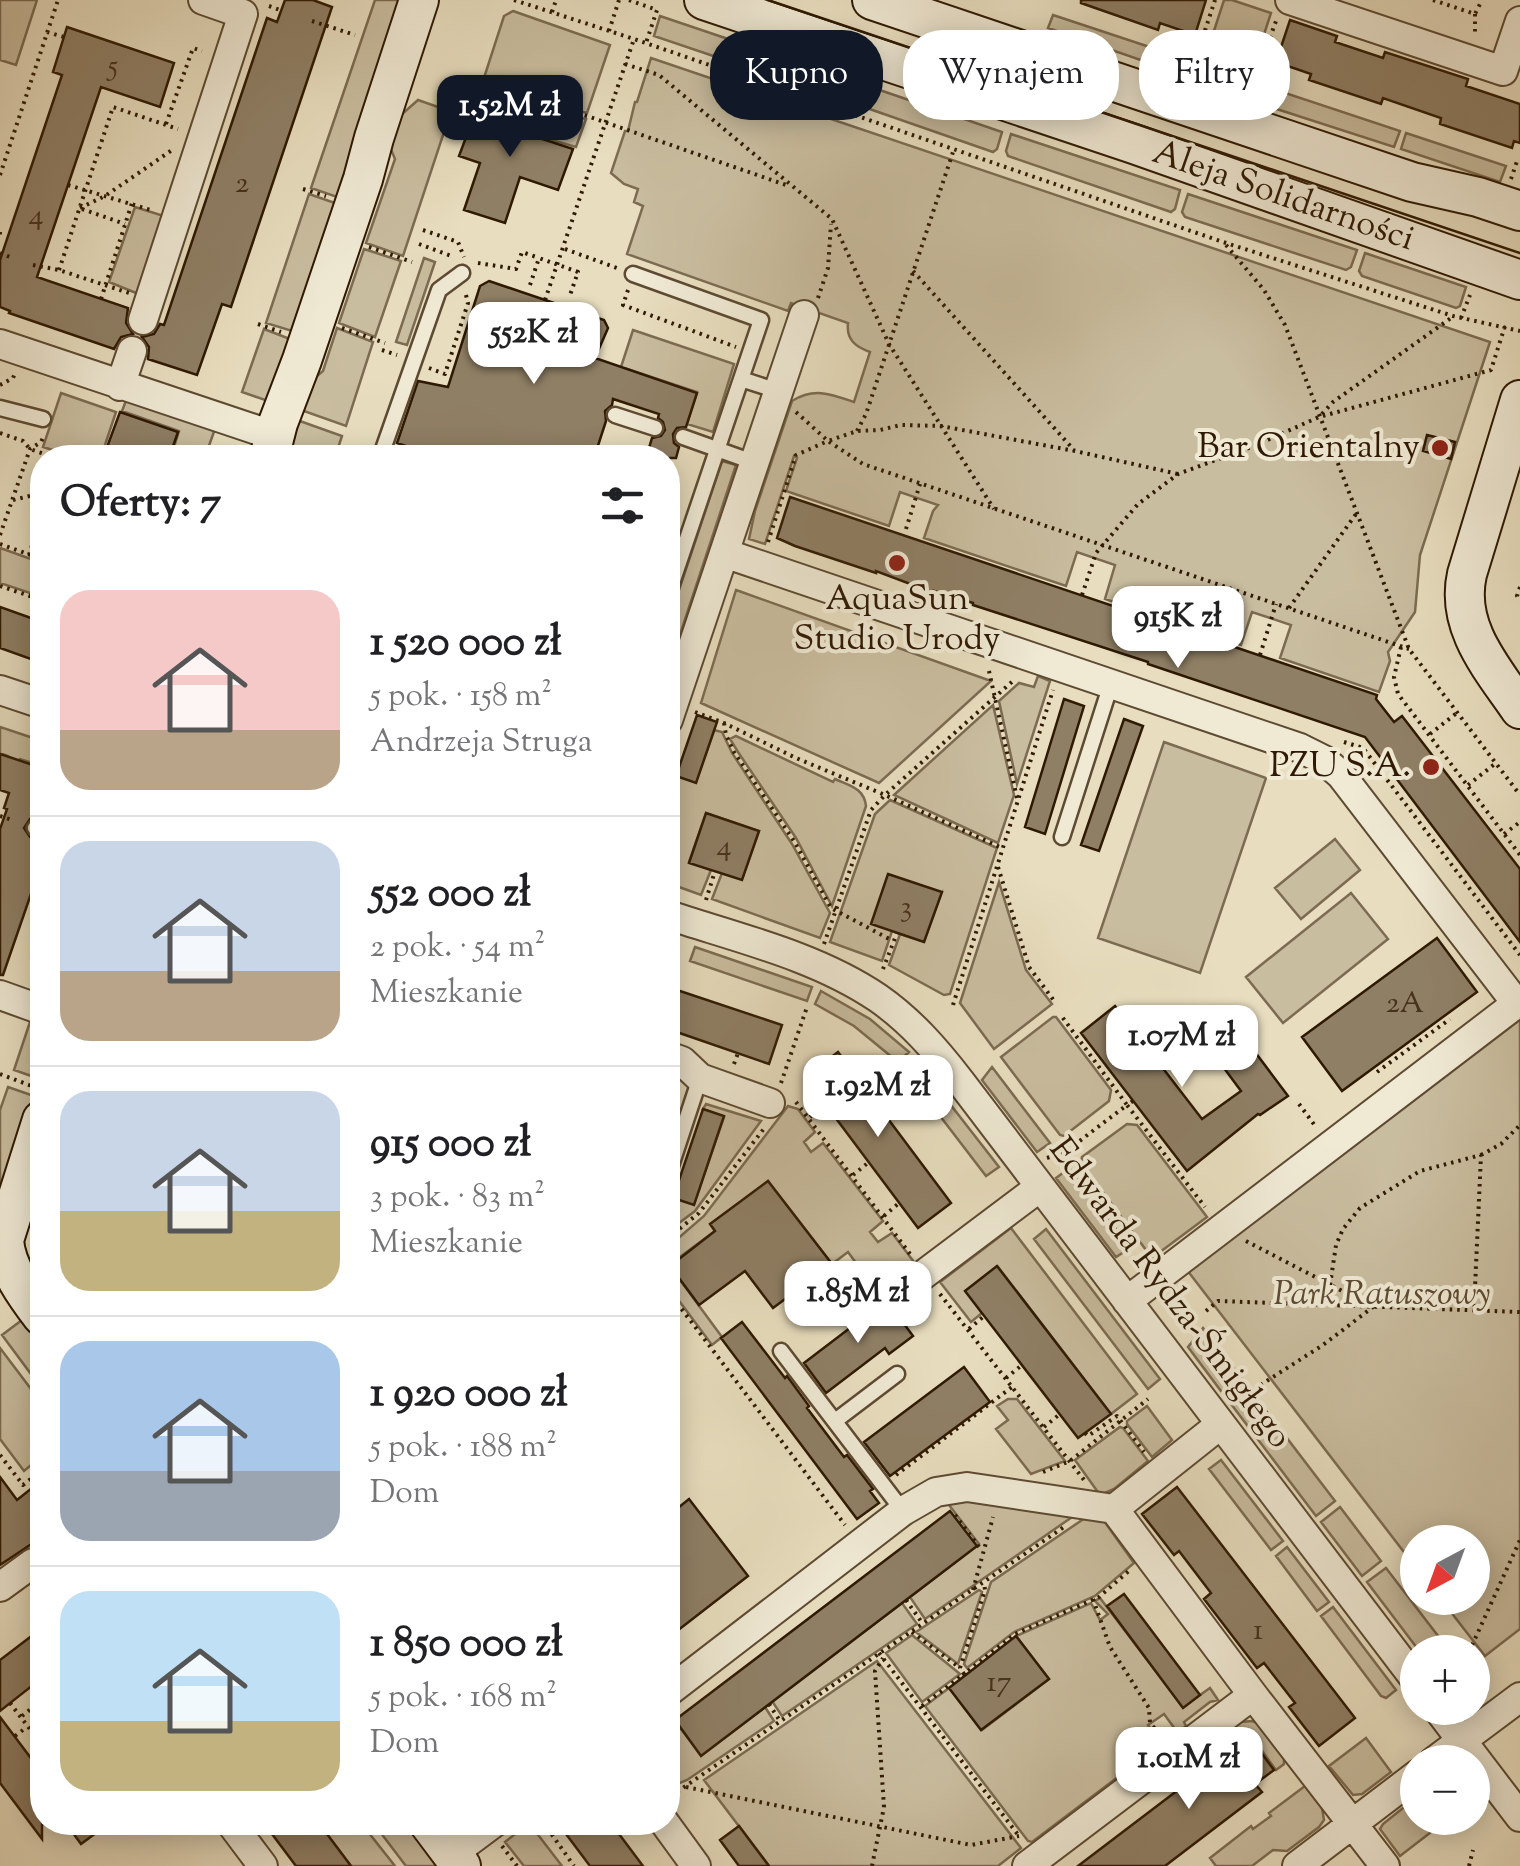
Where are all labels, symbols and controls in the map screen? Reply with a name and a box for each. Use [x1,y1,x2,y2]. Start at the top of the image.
chip: Kupno [710,30,883,120]
chip: Wynajem [903,30,1119,120]
chip: Filtry [1139,30,1290,120]
house number: 5 [106,46,118,89]
pin: 1.52M zł [407,75,613,160]
text: 1.52M zł [459,84,561,130]
street label: Aleja Solidarności [1145,128,1421,266]
house number: 2 [235,163,249,206]
house number: 4 [28,195,44,238]
pin: 552K zł [442,302,626,387]
text: 552K zł [490,311,578,357]
place label: Bar Orientalny [1197,423,1420,474]
marker: Bar Orientalny [1429,437,1451,459]
text: Oferty: 7 [60,475,221,535]
icon: filters [595,478,650,533]
marker: AquaSun Studio Urody [886,552,908,574]
place label: AquaSun Studio Urody [794,575,1000,666]
pin: 915K zł [1086,586,1270,671]
text: 915K zł [1134,595,1222,641]
text: 1 520 000 zł [370,614,562,674]
icon: home [140,630,260,750]
text: 5 pok. · 158 m² [370,674,552,720]
text: Andrzeja Struga [370,720,592,766]
place label: PZU S.A. [1270,742,1411,793]
marker: PZU S.A. [1420,756,1442,778]
house number: 4 [716,826,732,869]
text: 552 000 zł [370,865,531,925]
icon: home [140,881,260,1001]
house number: 3 [900,887,912,930]
text: 2 pok. · 54 m² [370,925,545,971]
text: Mieszkanie [370,971,523,1017]
house number: 2A [1386,983,1424,1026]
pin: 1.07M zł [1079,1005,1285,1090]
text: 1.07M zł [1128,1014,1236,1060]
pin: 1.92M zł [775,1055,981,1140]
text: 1.92M zł [825,1064,931,1110]
text: 915 000 zł [370,1115,531,1175]
street label: Edwarda Rydza-Śmigłego [1035,1128,1303,1460]
icon: home [140,1131,260,1251]
text: 3 pok. · 83 m² [370,1175,545,1221]
text: Mieszkanie [370,1221,523,1267]
pin: 1.85M zł [755,1261,961,1346]
text: 1.85M zł [806,1270,910,1316]
park label: Park Ratuszowy [1273,1270,1491,1321]
text: 1 920 000 zł [370,1365,568,1425]
icon: home [140,1381,260,1501]
text: 5 pok. · 188 m² [370,1425,557,1471]
text: Dom [370,1471,439,1517]
north arrow [1400,1525,1490,1615]
map controls [1400,1525,1490,1835]
house number: 1 [1253,1610,1263,1653]
text: 1 850 000 zł [370,1615,563,1675]
icon: home [140,1631,260,1751]
button: + [1400,1635,1490,1725]
house number: 17 [986,1662,1012,1705]
text: 5 pok. · 168 m² [370,1675,557,1721]
text: Dom [370,1721,439,1767]
pin: 1.01M zł [1086,1727,1292,1812]
text: 1.01M zł [1138,1736,1240,1782]
button: − [1400,1745,1490,1835]

